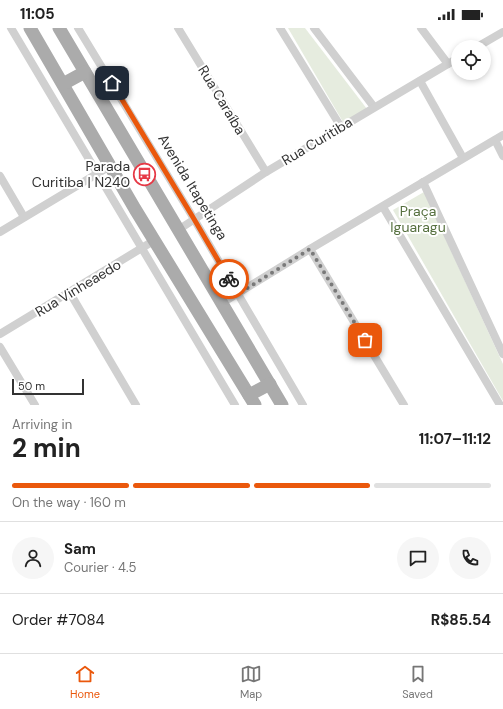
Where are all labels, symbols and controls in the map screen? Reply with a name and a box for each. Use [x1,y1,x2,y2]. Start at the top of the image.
text: 11:05 [20,4,55,24]
map controls [451,40,491,80]
button: locate [451,40,491,80]
street label: Rua Caraíba [194,62,250,138]
pin [95,66,129,100]
icon: home [101,72,123,94]
street label: Rua Curitiba [278,113,356,169]
street label: Avenida Itapetinga [154,131,232,243]
place label: Parada Curitiba | N240 [32,157,130,191]
bus stop icon: Parada Curitiba | N240 [132,161,158,187]
park label: Praça Iguaragu [390,202,446,236]
street label: Rua Vinheaedo [32,255,124,321]
courier [209,259,249,299]
icon: bike [218,268,240,290]
pin [348,323,382,357]
icon: bag [354,329,376,351]
scale bar [12,377,84,396]
text: 50 m [18,379,45,393]
text: Arriving in [12,416,72,433]
text: 11:07–11:12 [419,429,491,449]
text: 2 min [12,431,81,465]
text: On the way · 160 m [12,494,126,511]
button: person [12,537,54,579]
button: chat [397,537,439,579]
button: phone [449,537,491,579]
text: Sam [64,539,96,559]
text: Courier · 4.5 [64,559,137,576]
text: Order #7084 [12,610,105,630]
text: R$85.54 [431,610,491,630]
tab: Home [70,663,100,701]
tab: Map [240,663,262,701]
tab: Saved [402,663,433,701]

